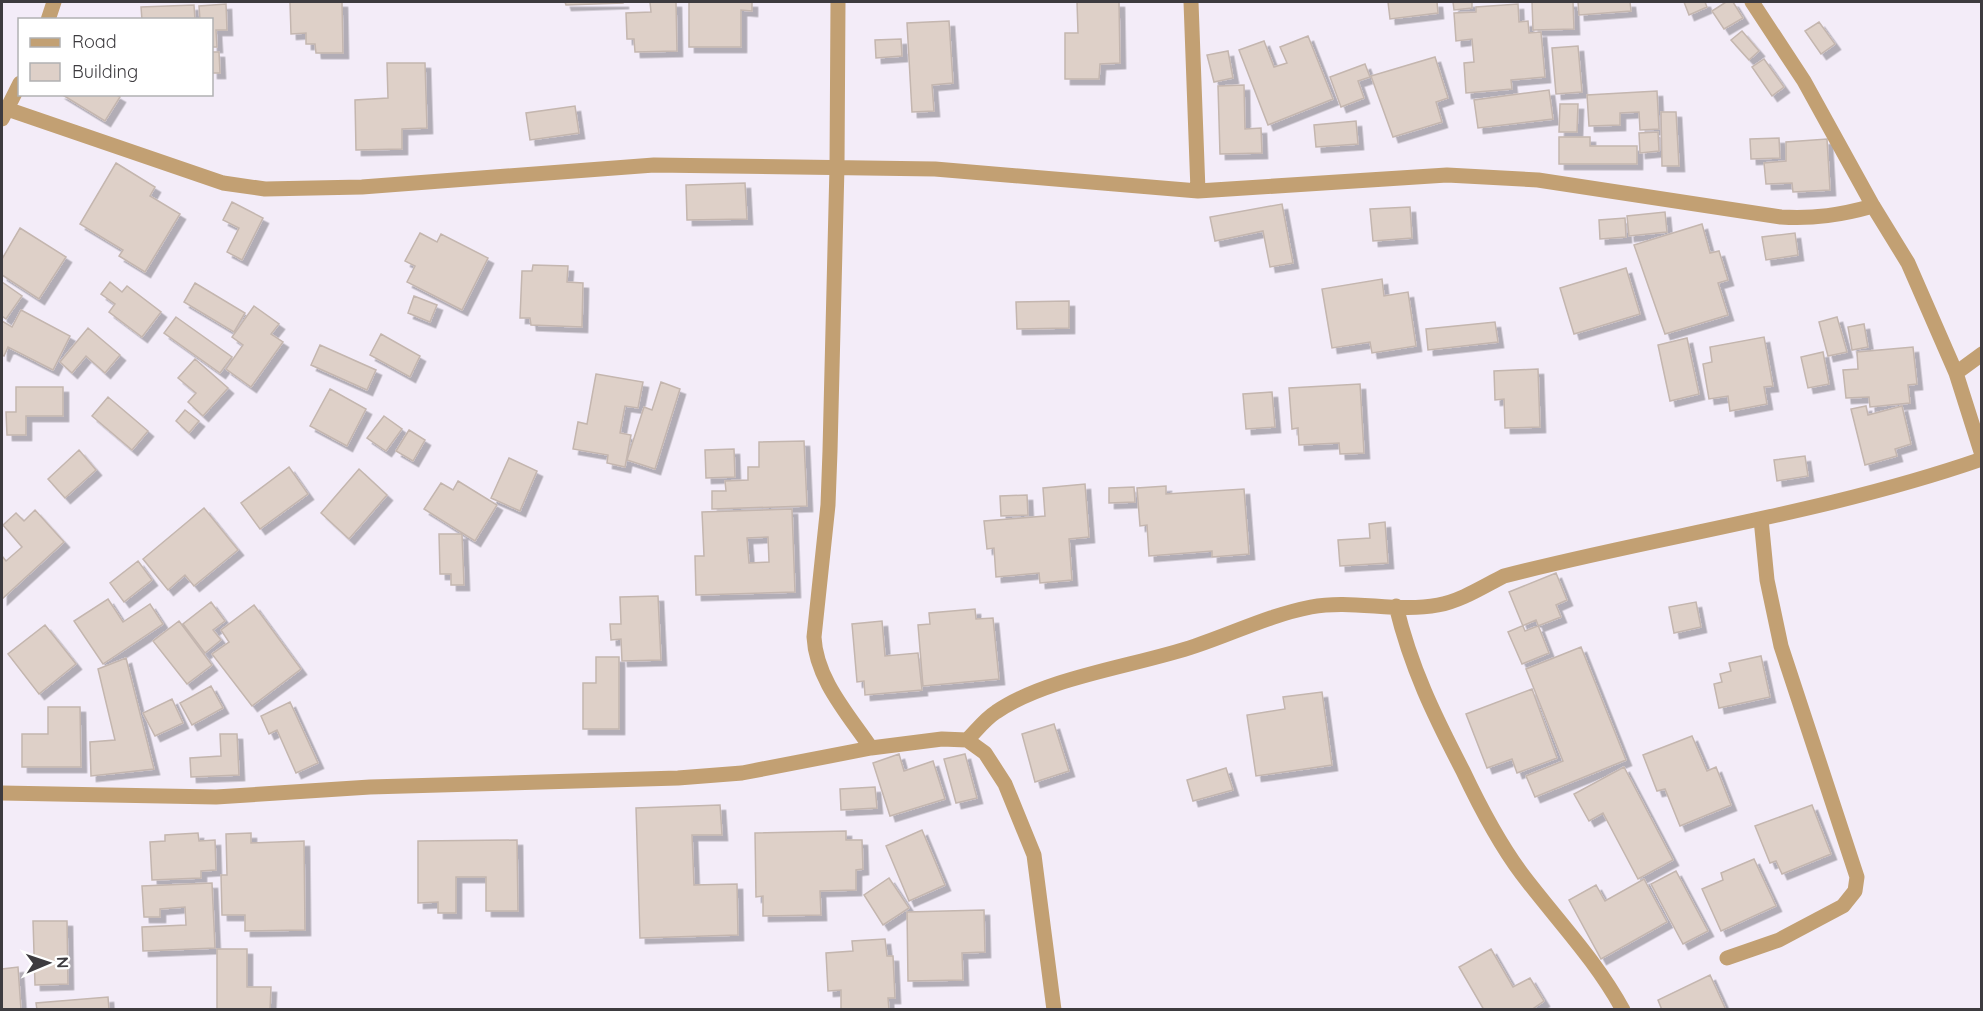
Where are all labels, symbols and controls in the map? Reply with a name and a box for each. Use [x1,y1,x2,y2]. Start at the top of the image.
legend [18,18,213,96]
text: Road [72,30,117,53]
text: Building [72,60,138,83]
north arrow [18,933,78,993]
text: N [53,956,73,969]

